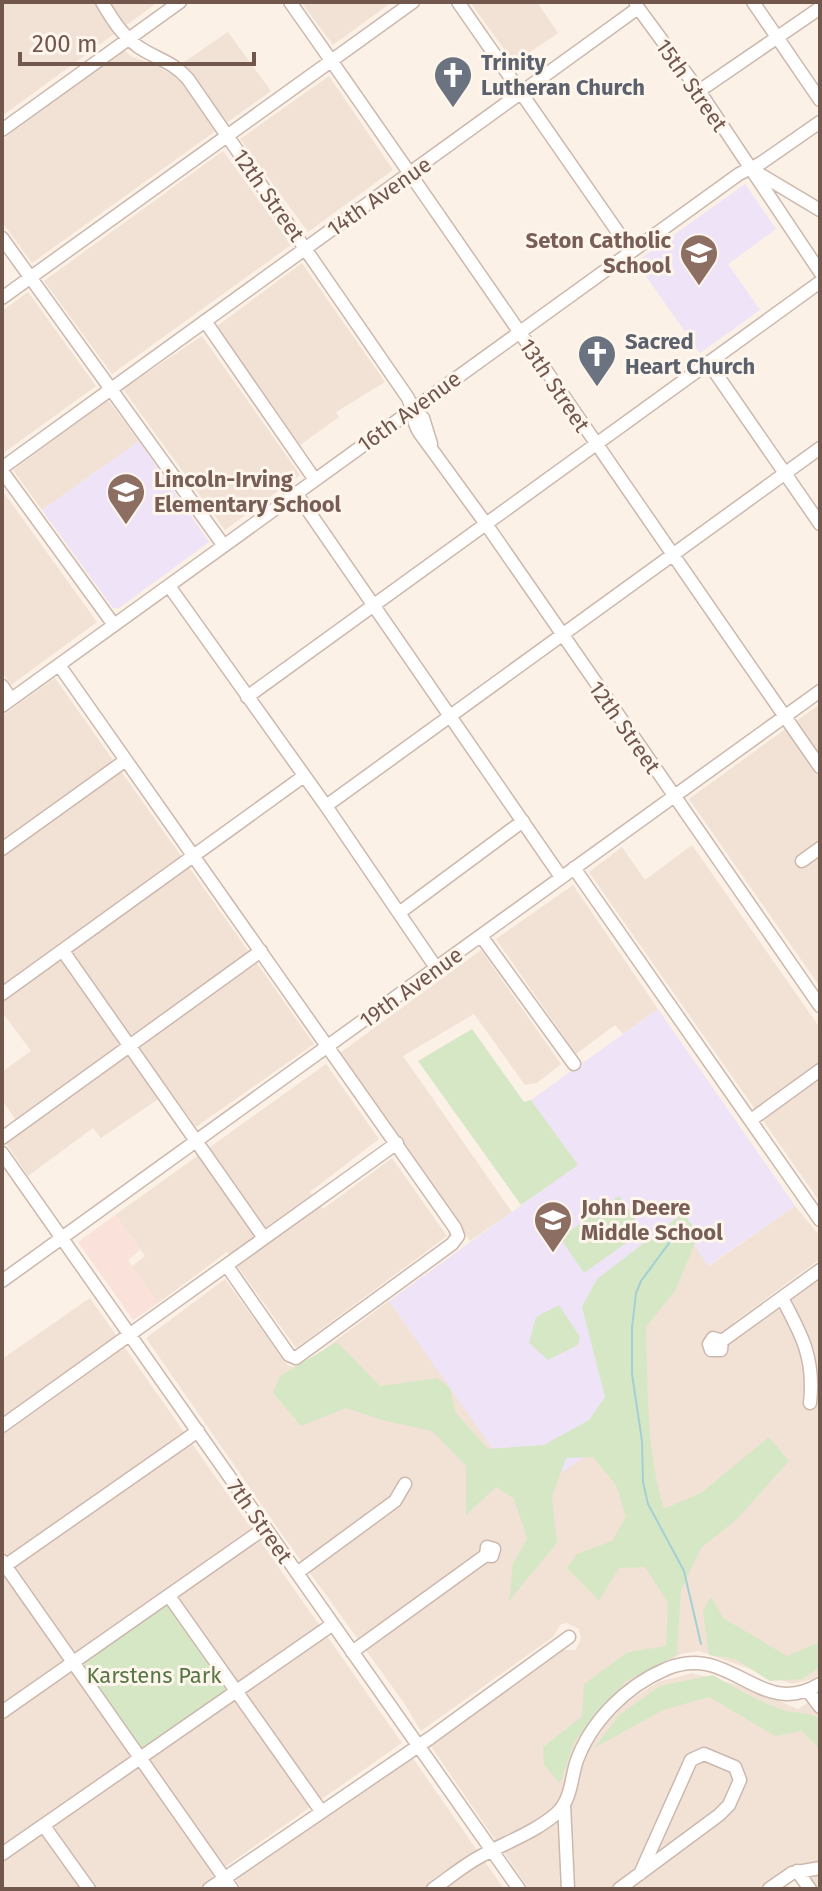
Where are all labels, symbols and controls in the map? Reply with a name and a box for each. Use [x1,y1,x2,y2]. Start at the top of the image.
scale bar [20,16,254,66]
text: 200 m [32,30,98,58]
street label: 15th Street [650,34,733,137]
place label: Trinity Lutheran Church [481,49,645,101]
church icon: Trinity Lutheran Church [432,54,474,109]
street label: 12th Street [227,144,310,247]
street label: 14th Avenue [322,151,437,242]
place label: Seton Catholic School [526,227,671,279]
school or university icon: Seton Catholic School [678,232,720,287]
place label: Sacred Heart Church [625,328,755,380]
street label: 13th Street [514,333,596,437]
church icon: Sacred Heart Church [576,333,618,388]
street label: 16th Avenue [352,365,466,458]
place label: Lincoln-Irving Elementary School [154,466,342,518]
school or university icon: Lincoln-Irving Elementary School [105,471,147,526]
street label: 12th Street [583,676,666,779]
street label: 19th Avenue [355,941,468,1034]
place label: John Deere Middle School [580,1194,723,1246]
school or university icon: John Deere Middle School [532,1199,574,1254]
street label: 7th Street [221,1474,298,1568]
park label: Karstens Park [86,1662,222,1689]

